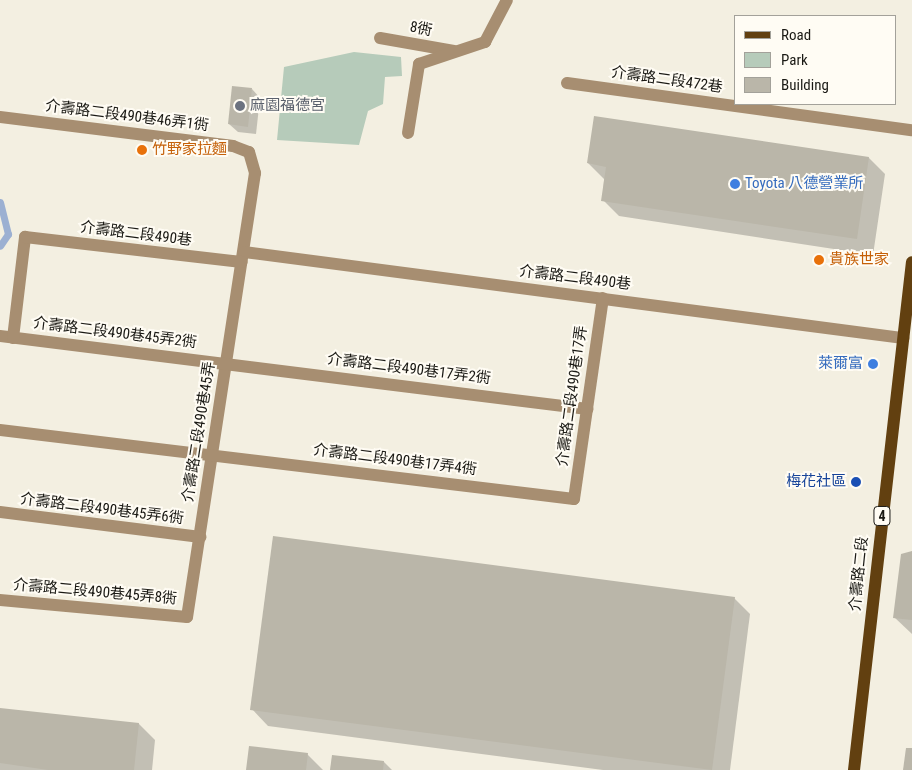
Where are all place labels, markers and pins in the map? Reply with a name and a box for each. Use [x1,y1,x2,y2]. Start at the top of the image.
place label: 麻園福德宮 [250,97,325,115]
marker: 麻園福德宮 [234,100,246,112]
place label: 竹野家拉麵 [152,141,227,159]
marker: 竹野家拉麵 [136,144,148,156]
place label: Toyota 八德營業所 [745,175,863,193]
marker: Toyota 八德營業所 [729,178,741,190]
place label: 貴族世家 [829,251,889,269]
marker: 貴族世家 [813,254,825,266]
place label: 萊爾富 [818,355,863,373]
marker: 萊爾富 [867,358,879,370]
place label: 梅花社區 [786,473,846,491]
marker: 梅花社區 [850,476,862,488]

